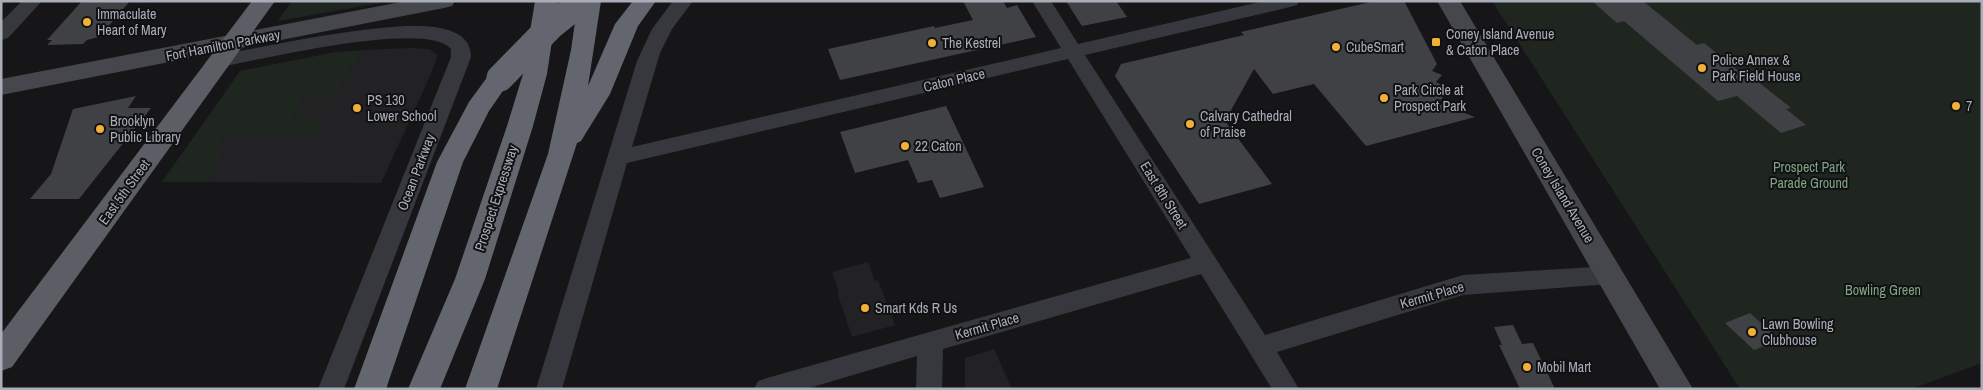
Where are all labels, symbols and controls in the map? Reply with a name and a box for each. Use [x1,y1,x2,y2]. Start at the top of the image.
place label: Immaculate Heart of Mary [97,5,167,39]
marker: Immaculate Heart of Mary [81,16,93,28]
street label: Fort Hamilton Parkway [164,25,282,65]
place label: Coney Island Avenue & Caton Place [1446,25,1554,59]
place label: The Kestrel [942,34,1001,52]
marker: Coney Island Avenue & Caton Place [1430,36,1442,48]
marker: The Kestrel [926,37,938,49]
place label: CubeSmart [1346,38,1404,56]
marker: CubeSmart [1330,41,1342,53]
place label: Police Annex & Park Field House [1712,51,1801,85]
marker: Police Annex & Park Field House [1696,62,1708,74]
street label: Caton Place [922,64,986,96]
place label: Park Circle at Prospect Park [1394,81,1466,115]
place label: PS 130 Lower School [367,91,437,125]
marker: Park Circle at Prospect Park [1378,92,1390,104]
place label: 7 [1966,97,1972,115]
marker: 7 [1950,100,1962,112]
marker: PS 130 Lower School [351,102,363,114]
place label: Calvary Cathedral of Praise [1200,107,1292,141]
place label: Brooklyn Public Library [110,112,181,146]
marker: Calvary Cathedral of Praise [1184,118,1196,130]
marker: Brooklyn Public Library [94,123,106,135]
street label: Ocean Parkway [393,131,439,213]
place label: 22 Caton [915,137,962,155]
marker: 22 Caton [899,140,911,152]
street label: Prospect Expressway [470,142,522,253]
street label: Coney Island Avenue [1527,144,1599,246]
street label: East 5th Street [94,156,154,228]
street label: East 8th Street [1136,158,1192,232]
park label: Prospect Park Parade Ground [1770,158,1848,192]
street label: Kermit Place [1398,277,1466,313]
park label: Bowling Green [1845,281,1921,299]
place label: Smart Kds R Us [875,299,958,317]
marker: Smart Kds R Us [859,302,871,314]
street label: Kermit Place [953,308,1021,344]
place label: Lawn Bowling Clubhouse [1762,315,1834,349]
marker: Lawn Bowling Clubhouse [1746,326,1758,338]
place label: Mobil Mart [1537,358,1591,376]
marker: Mobil Mart [1521,361,1533,373]

